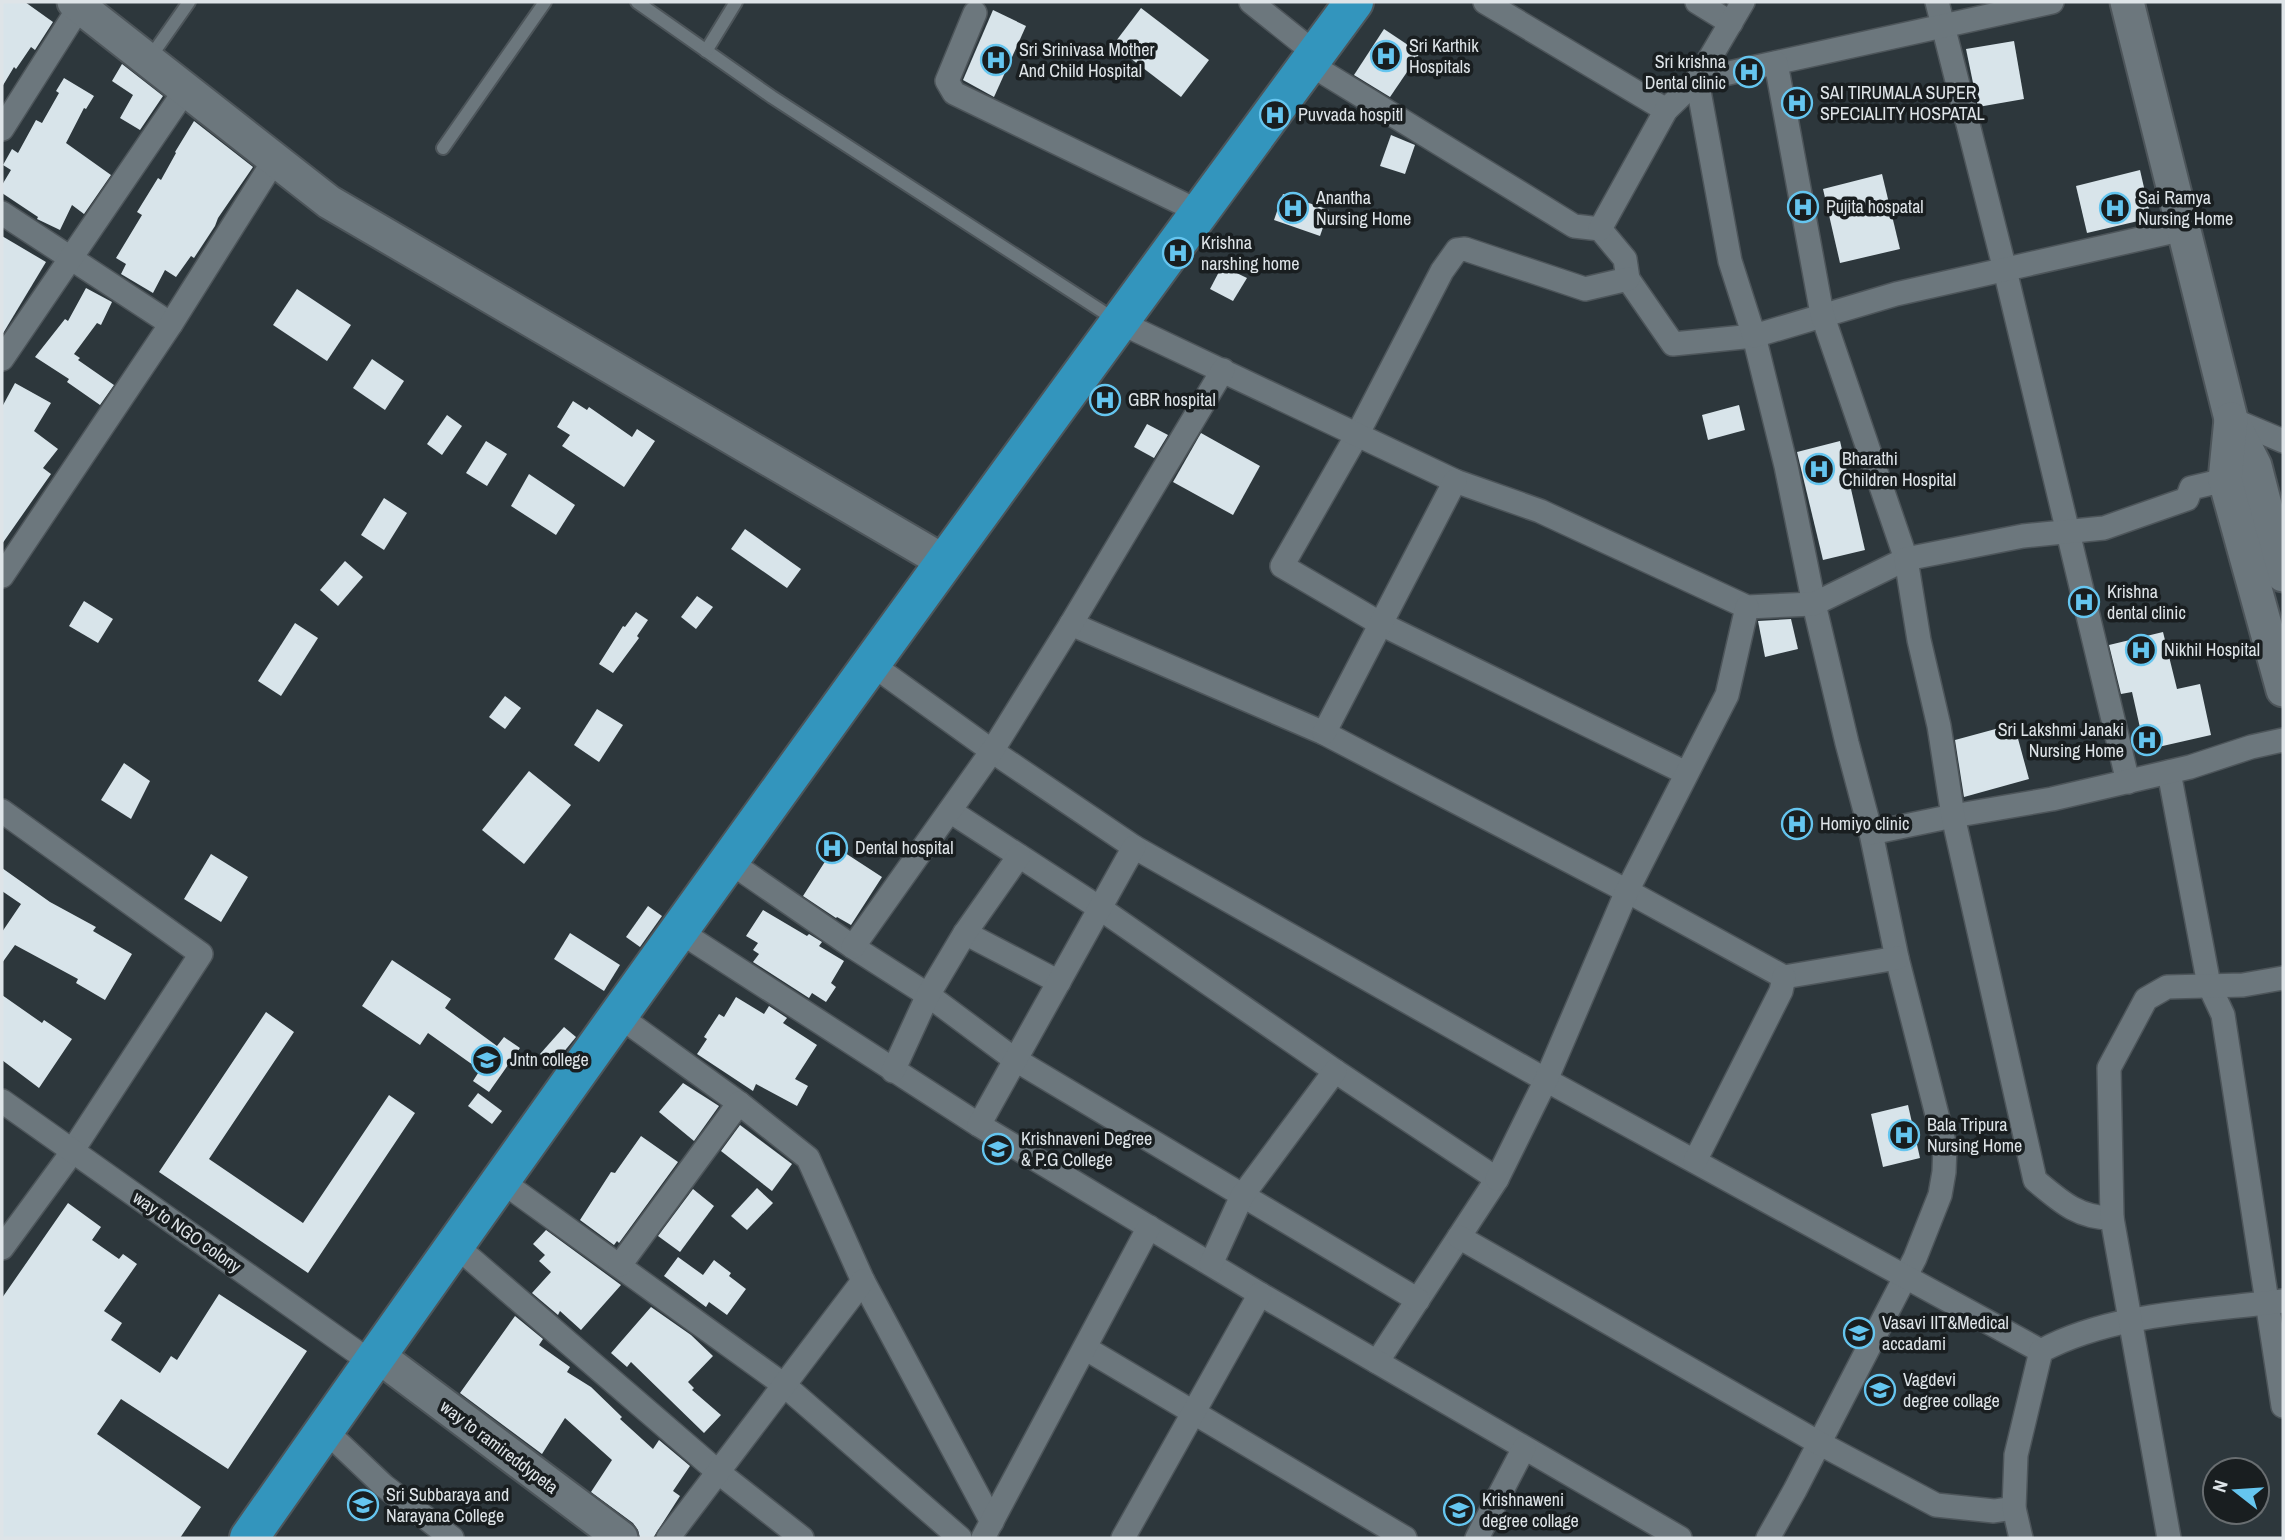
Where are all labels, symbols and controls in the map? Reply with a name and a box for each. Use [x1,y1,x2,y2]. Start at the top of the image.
place label: Sri Karthik Hospitals [1409,33,1479,79]
place label: Sri Srinivasa Mother And Child Hospital [1018,37,1154,83]
hospital icon: Sri Karthik Hospitals [1369,39,1403,73]
hospital icon: Sri Srinivasa Mother And Child Hospital [979,43,1013,77]
place label: Sri krishna Dental clinic [1645,49,1726,95]
hospital icon: Sri krishna Dental clinic [1732,55,1766,89]
place label: SAI TIRUMALA SUPER SPECIALITY HOSPATAL [1820,80,1985,126]
hospital icon: SAI TIRUMALA SUPER SPECIALITY HOSPATAL [1780,86,1814,120]
hospital icon: Puvvada hospitl [1258,98,1292,132]
place label: Puvvada hospitl [1298,102,1403,127]
place label: Anantha Nursing Home [1315,185,1411,231]
place label: Sai Ramya Nursing Home [2138,185,2233,231]
hospital icon: Pujita hospatal [1786,190,1820,224]
hospital icon: Anantha Nursing Home [1276,191,1310,225]
hospital icon: Sai Ramya Nursing Home [2098,191,2132,225]
place label: Pujita hospatal [1826,194,1924,219]
place label: Krishna narshing home [1201,230,1299,276]
hospital icon: Krishna narshing home [1161,236,1195,270]
hospital icon: GBR hospital [1088,383,1122,417]
place label: GBR hospital [1128,387,1216,412]
place label: Bharathi Children Hospital [1842,446,1956,492]
hospital icon: Bharathi Children Hospital [1802,452,1836,486]
place label: Krishna dental clinic [2107,579,2186,625]
hospital icon: Krishna dental clinic [2067,585,2101,619]
hospital icon: Nikhil Hospital [2124,633,2158,667]
place label: Nikhil Hospital [2164,637,2260,662]
place label: Sri Lakshmi Janaki Nursing Home [1998,717,2124,763]
hospital icon: Sri Lakshmi Janaki Nursing Home [2130,723,2164,757]
hospital icon: Homiyo clinic [1780,807,1814,841]
place label: Homiyo clinic [1820,811,1909,836]
hospital icon: Dental hospital [815,831,849,865]
place label: Dental hospital [855,835,953,860]
school or university icon: Jntn college [470,1043,504,1077]
place label: Jntn college [510,1047,589,1072]
place label: Bala Tripura Nursing Home [1927,1112,2022,1158]
hospital icon: Bala Tripura Nursing Home [1887,1118,1921,1152]
place label: Krishnaveni Degree & P.G College [1021,1126,1152,1172]
school or university icon: Krishnaveni Degree & P.G College [981,1132,1015,1166]
street label: way to NGO colony [128,1185,247,1279]
place label: Vasavi IIT&Medical accadami [1882,1310,2009,1356]
school or university icon: Vasavi IIT&Medical accadami [1842,1316,1876,1350]
place label: Vagdevi degree collage [1903,1367,2000,1413]
school or university icon: Vagdevi degree collage [1863,1373,1897,1407]
street label: way to ramireddypeta [435,1394,564,1499]
north arrow [2201,1456,2271,1526]
text: N [2206,1477,2234,1495]
place label: Sri Subbaraya and Narayana College [386,1482,509,1528]
place label: Krishnaweni degree collage [1482,1487,1579,1533]
school or university icon: Sri Subbaraya and Narayana College [346,1488,380,1522]
school or university icon: Krishnaweni degree collage [1442,1493,1476,1527]

